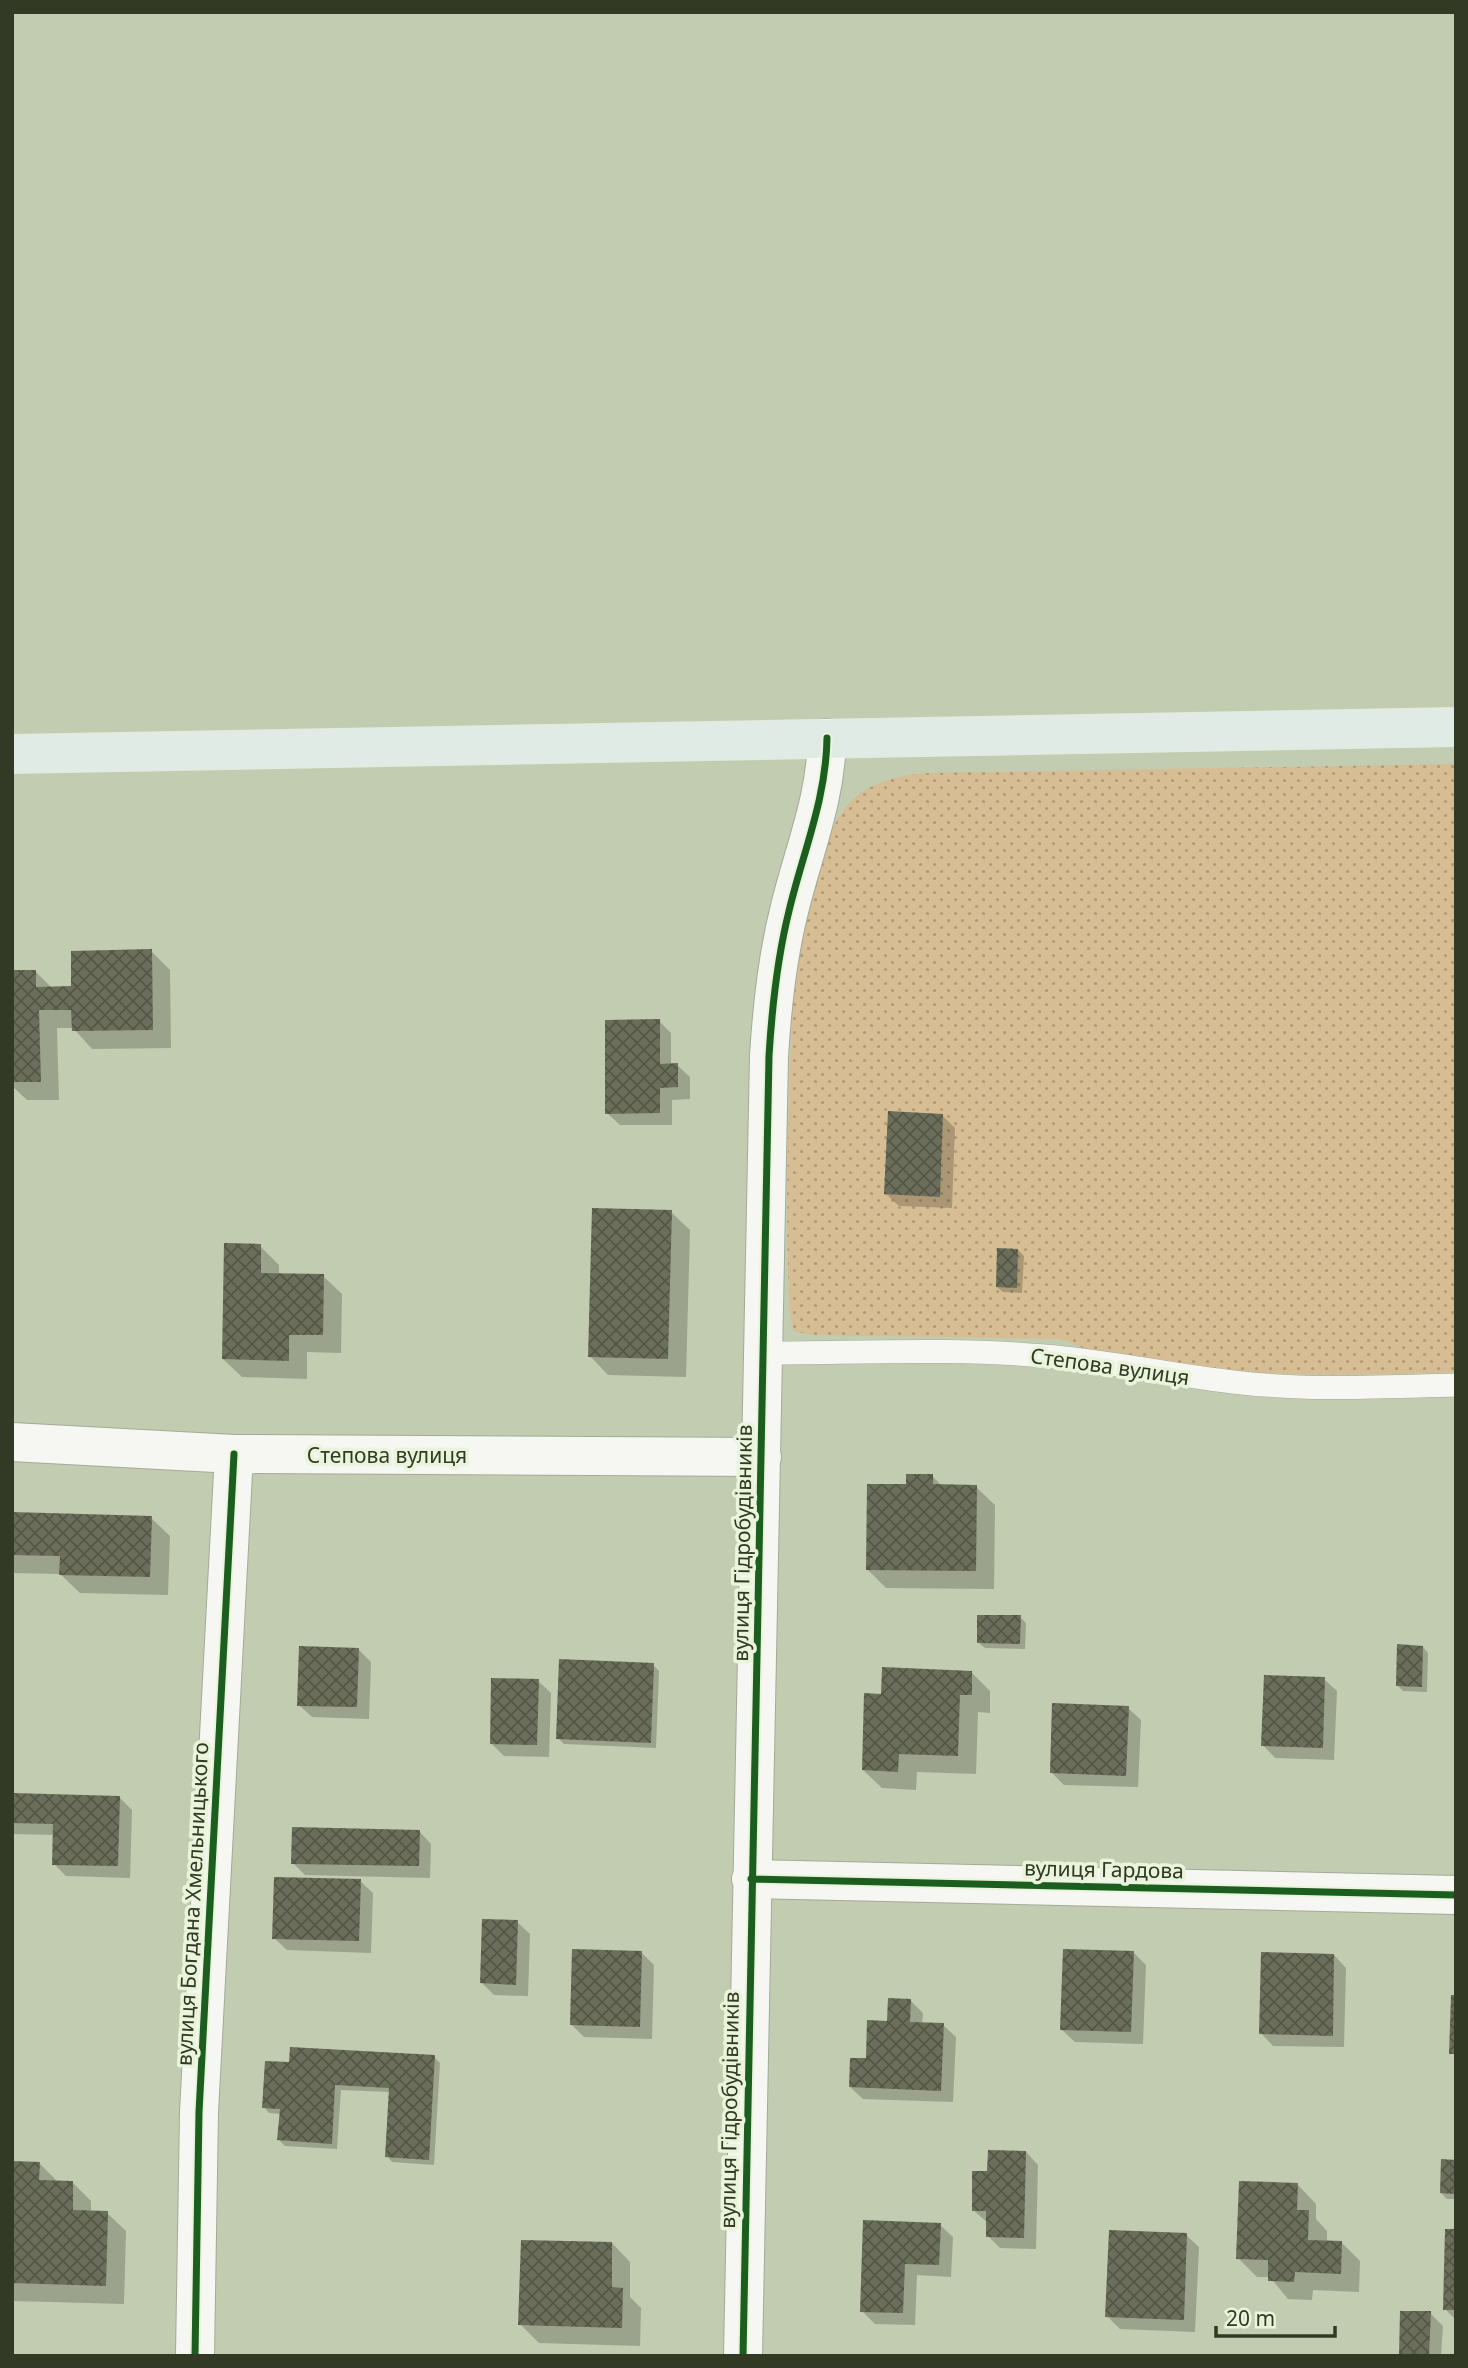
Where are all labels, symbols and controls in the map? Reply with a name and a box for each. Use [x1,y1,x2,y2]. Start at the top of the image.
street label: Степова вулиця [1029,1341,1191,1391]
street label: вулиця Гідробудівників [726,1424,758,1662]
street label: Степова вулиця [307,1441,467,1469]
street label: вулиця Богдана Хмельницького [170,1742,214,2066]
street label: вулиця Гардова [1024,1854,1184,1884]
street label: вулиця Гідробудівників [713,1991,745,2229]
scale bar [1216,2294,1335,2338]
text: 20 m [1226,2304,1275,2332]

